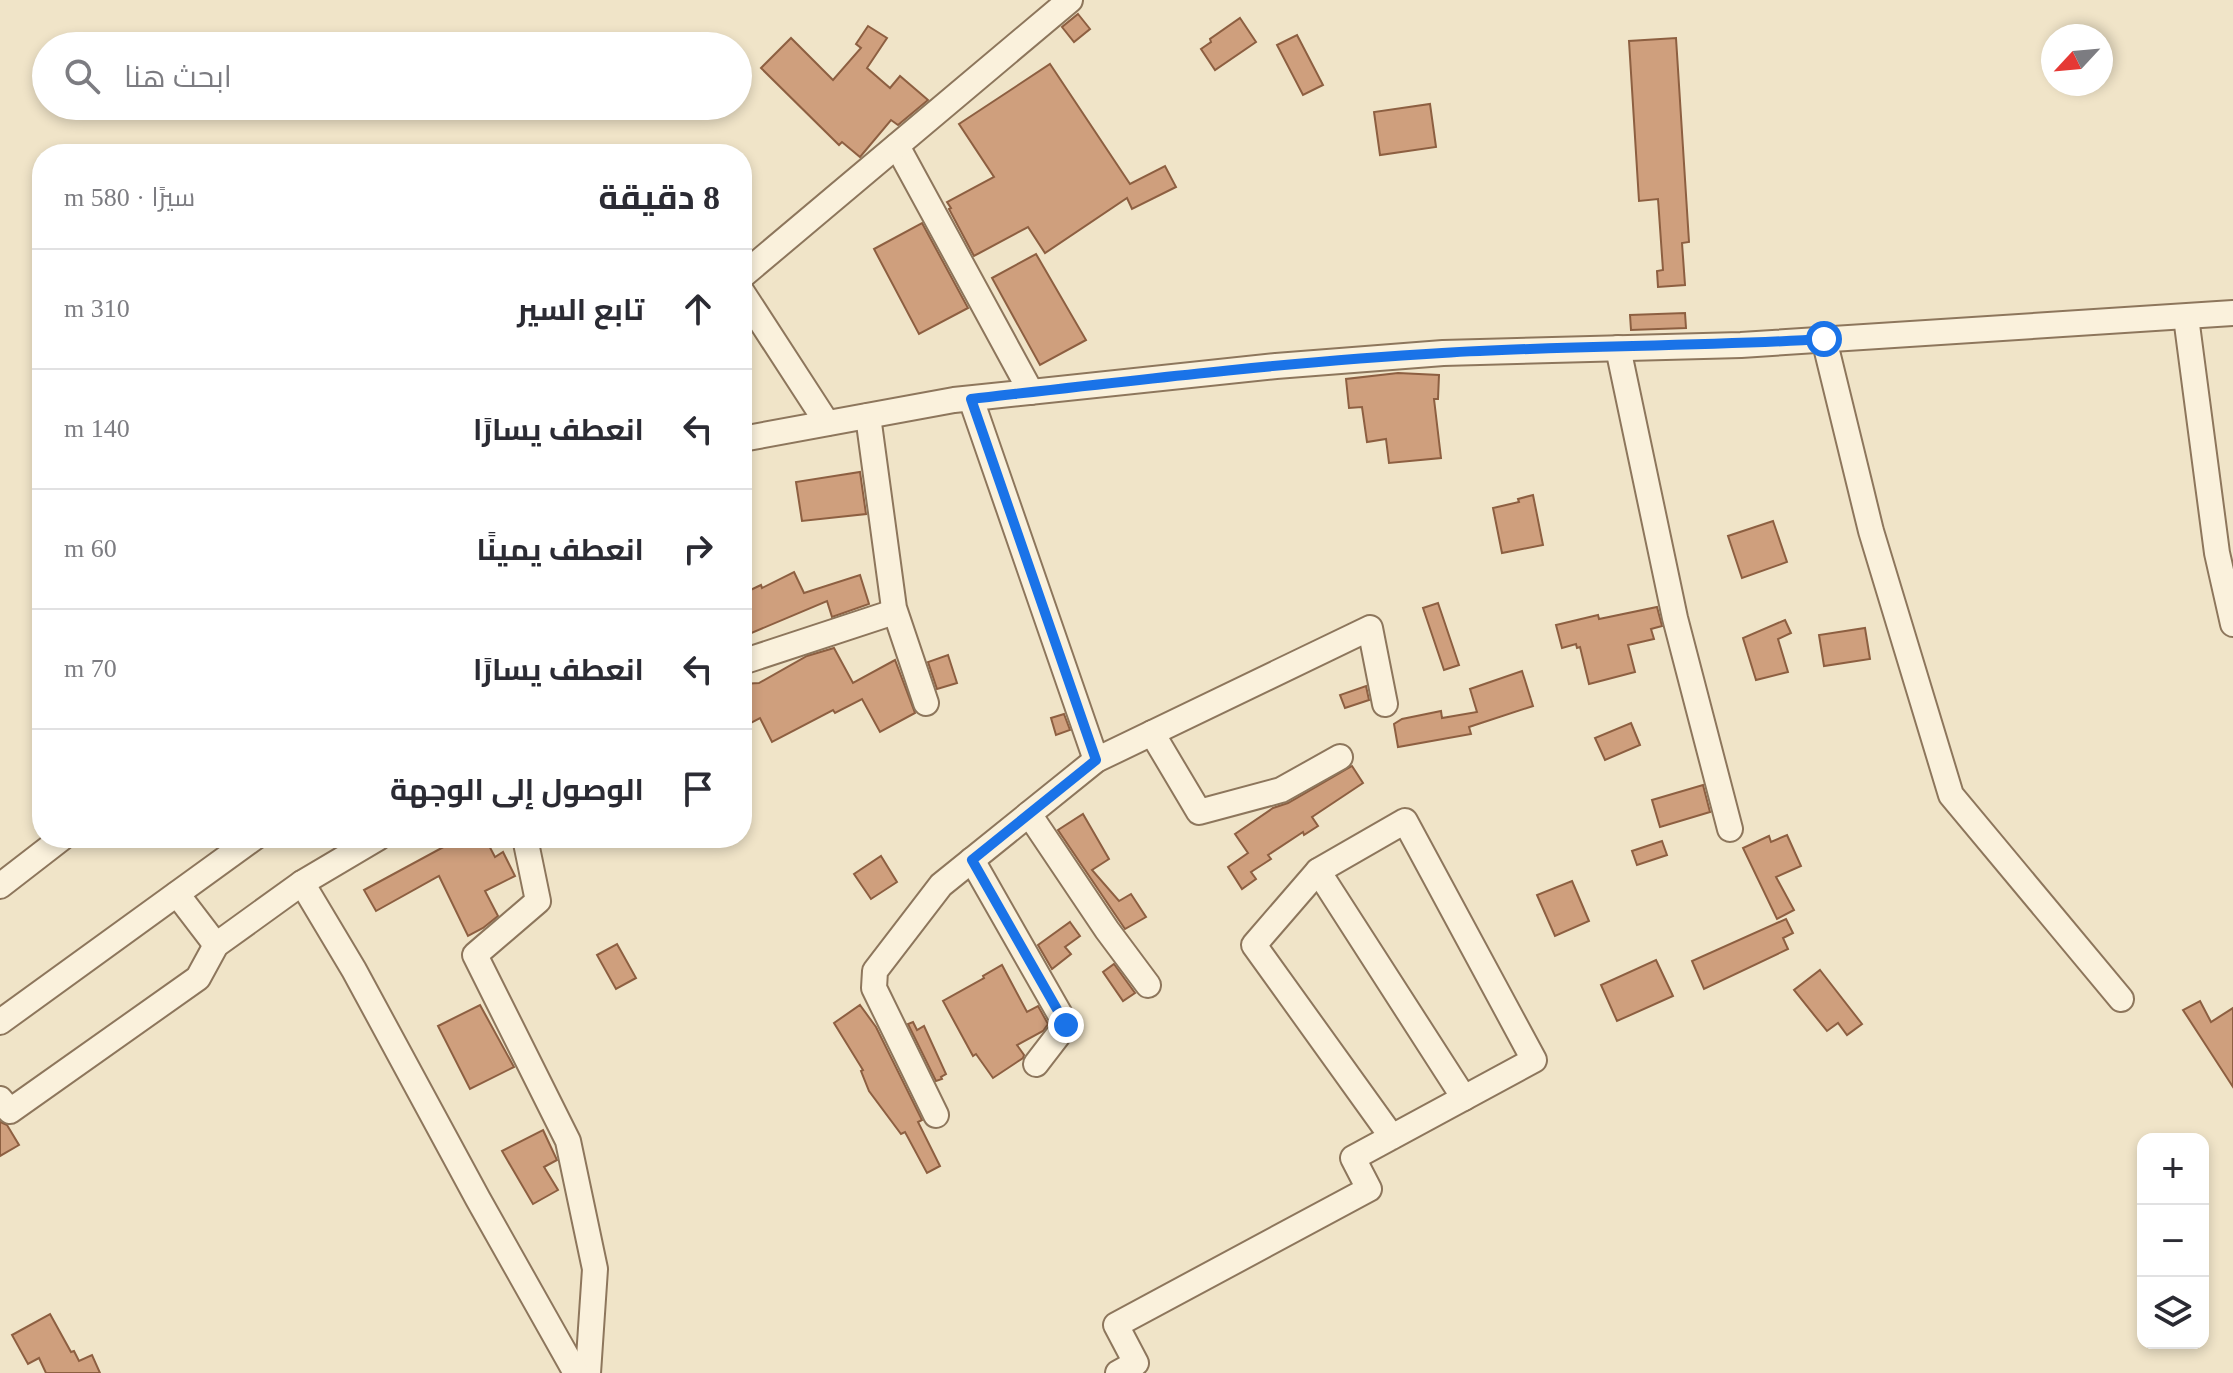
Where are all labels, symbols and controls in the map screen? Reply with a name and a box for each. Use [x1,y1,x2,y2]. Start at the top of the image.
north arrow [2041,24,2113,96]
search box [32,32,752,120]
icon: search [60,54,104,98]
text: ابحث هنا [124,60,232,93]
text: 8 دقيقة [598,179,720,216]
text: سيرًا · 580 m [64,183,195,212]
icon: ahead [676,287,720,331]
text: تابع السير [517,293,644,326]
text: 310 m [64,294,130,323]
route start [1806,321,1842,357]
icon: left [676,407,720,451]
text: انعطف يسارًا [473,413,644,446]
text: 140 m [64,414,130,443]
icon: right [676,527,720,571]
text: انعطف يمينًا [477,533,644,566]
text: 60 m [64,534,117,563]
icon: left [676,647,720,691]
text: انعطف يسارًا [473,653,644,686]
text: 70 m [64,654,117,683]
icon: arrive [676,767,720,811]
text: الوصول إلى الوجهة [390,773,644,806]
route end [1048,1007,1084,1043]
map controls [2137,1133,2209,1349]
button: + [2137,1133,2209,1205]
button: − [2137,1205,2209,1277]
button: layers [2137,1277,2209,1349]

